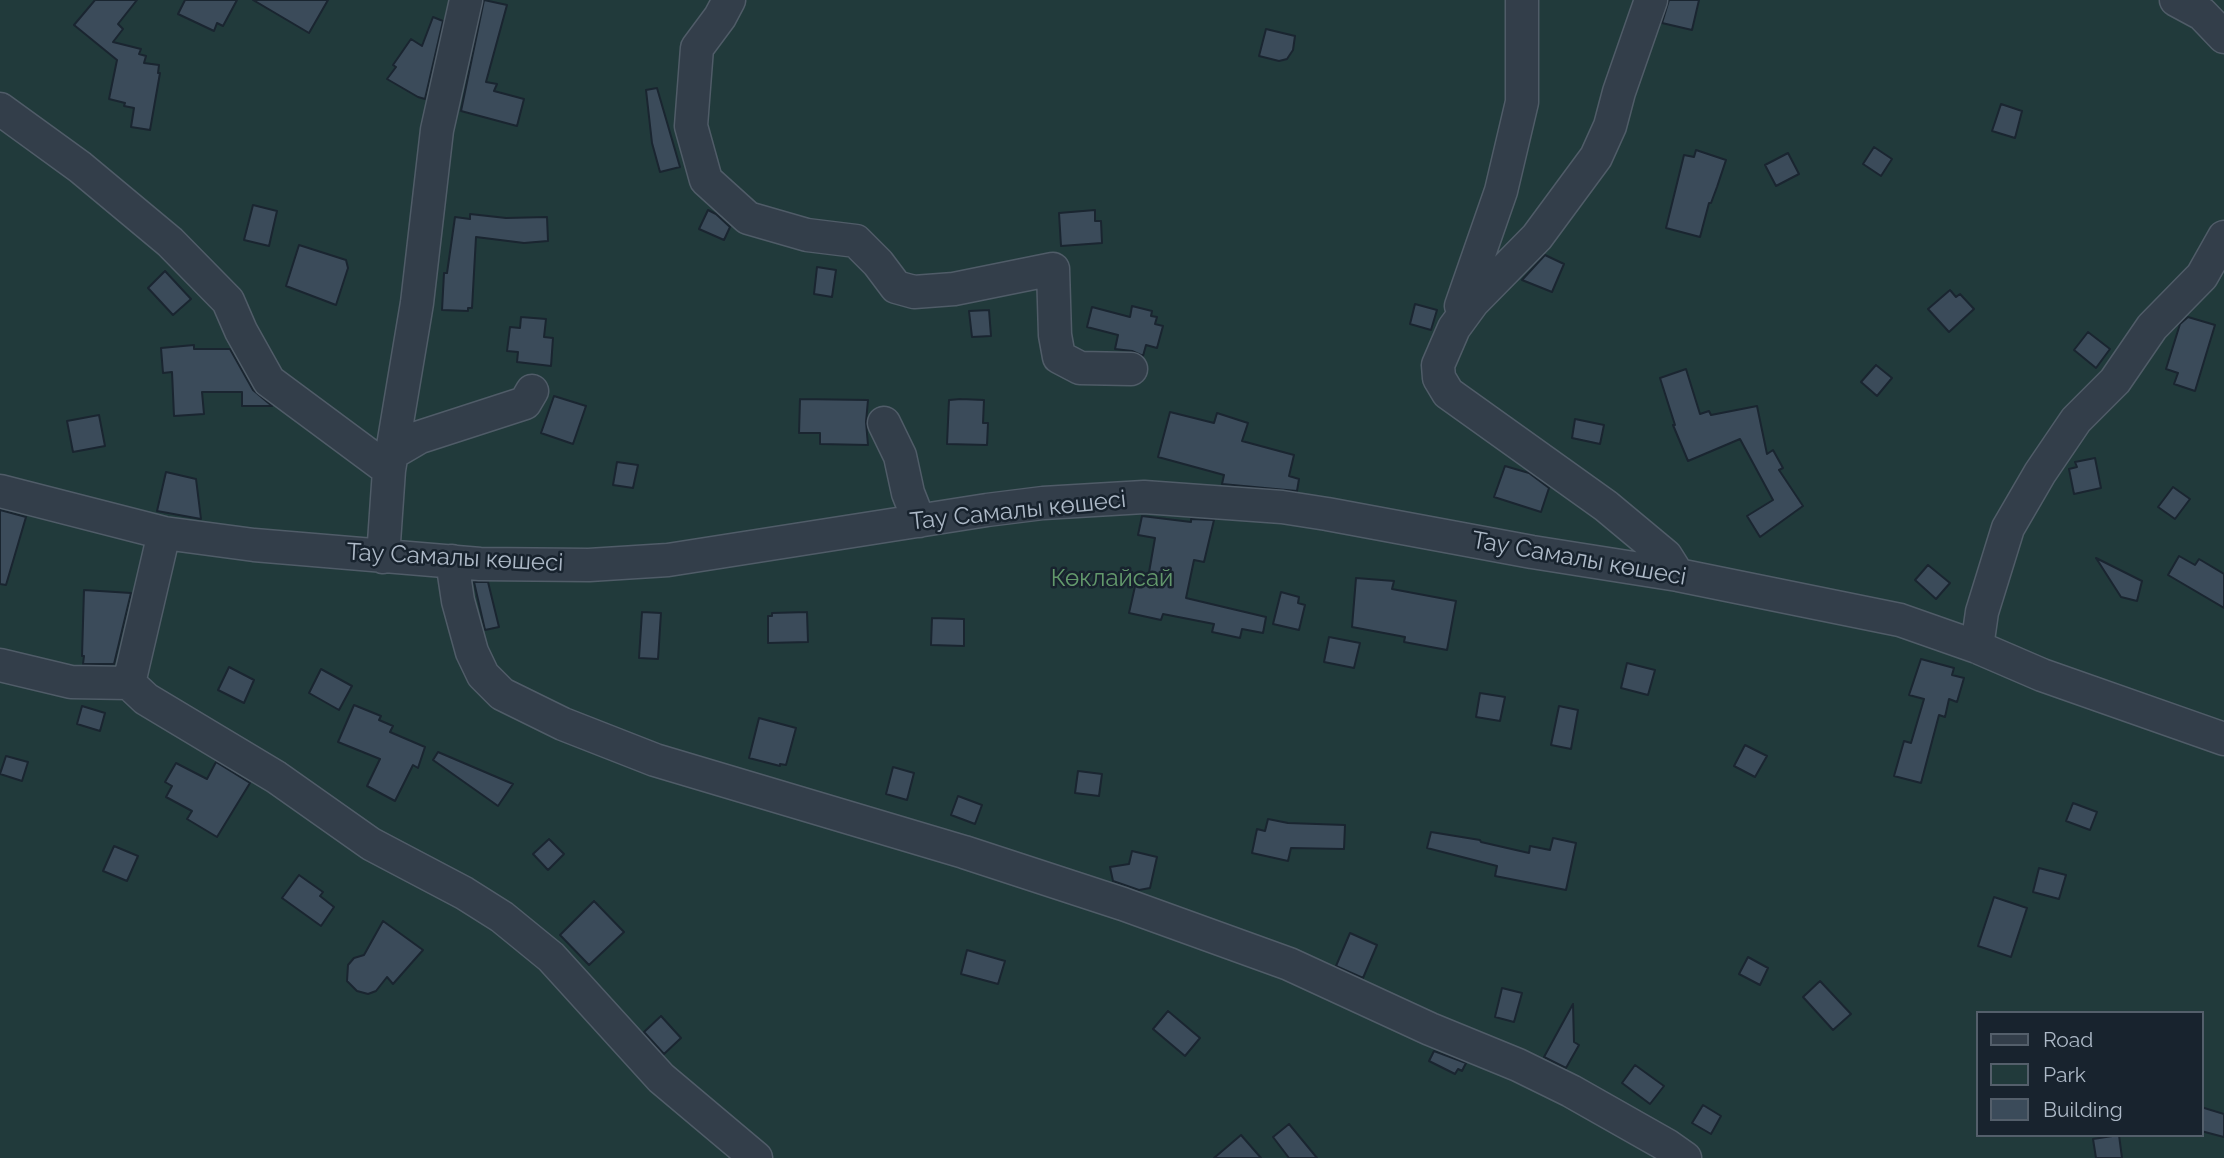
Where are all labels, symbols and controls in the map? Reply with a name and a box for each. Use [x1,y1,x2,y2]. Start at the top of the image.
street label: Тау Самалы көшесі [908,485,1128,537]
street label: Тау Самалы көшесі [1470,526,1688,592]
street label: Тау Самалы көшесі [346,538,564,578]
park label: Көклайсай [1051,565,1173,593]
legend [1976,1011,2203,1137]
text: Road [2043,1027,2093,1052]
text: Park [2043,1062,2086,1087]
text: Building [2043,1097,2123,1122]

